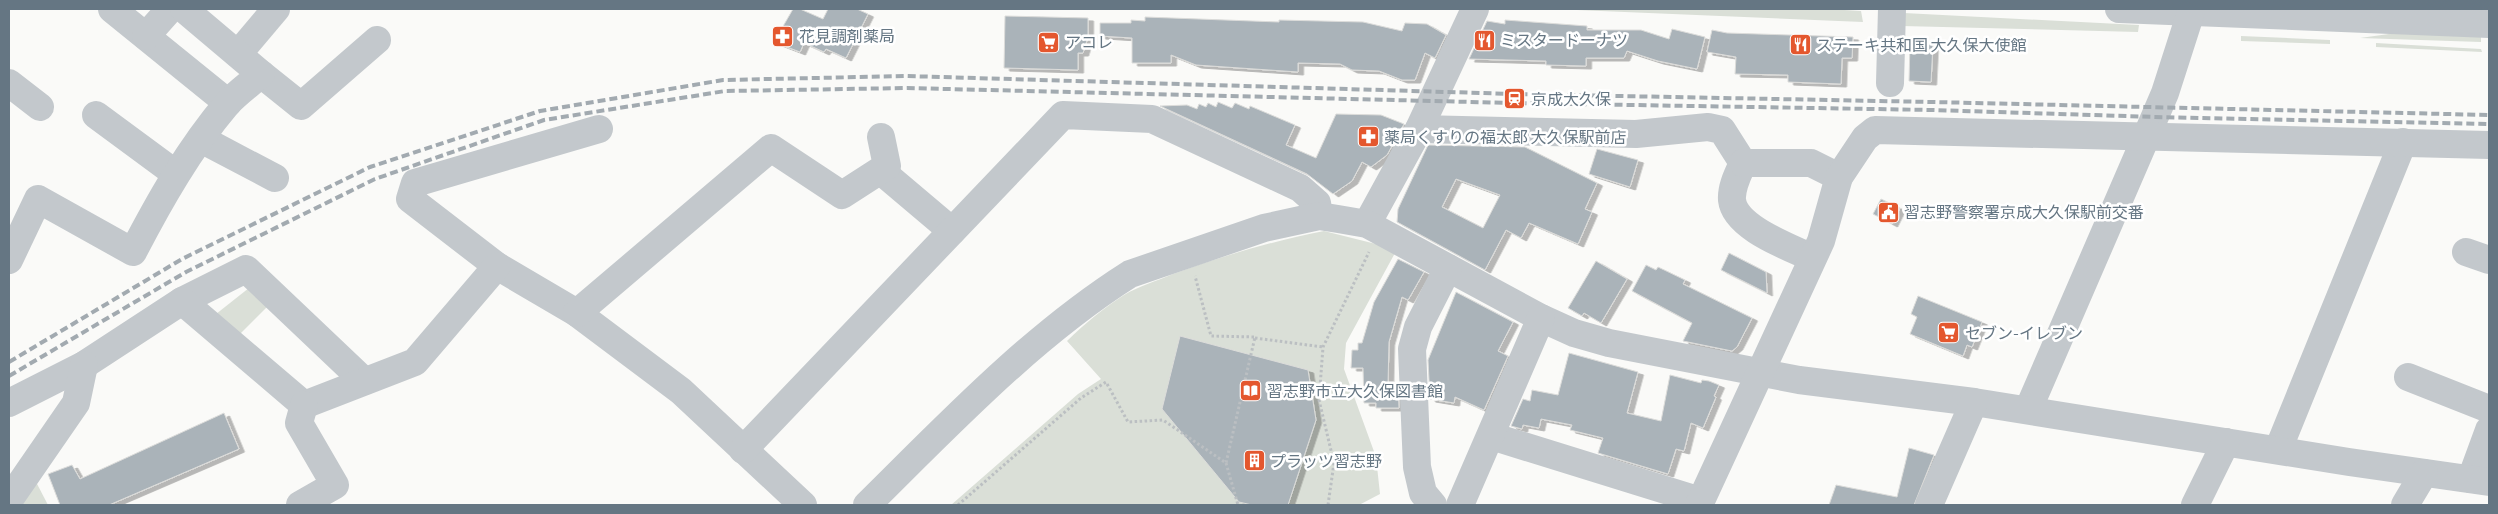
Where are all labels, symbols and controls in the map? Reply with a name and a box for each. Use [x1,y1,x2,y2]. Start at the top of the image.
pharmacy icon: 花見調剤薬局 [771,24,795,48]
place label: 花見調剤薬局 [799,28,895,47]
restaurant icon: ミスタードーナツ [1472,28,1496,52]
supermarket icon: アコレ [1037,30,1061,54]
place label: ミスタードーナツ [1500,32,1628,51]
restaurant icon: ステーキ共和国 大久保大使館 [1788,33,1812,57]
place label: アコレ [1065,34,1113,53]
place label: ステーキ共和国 大久保大使館 [1816,37,2027,56]
station icon: 京成大久保 [1503,87,1527,111]
place label: 京成大久保 [1531,91,1611,110]
pharmacy icon: 薬局くすりの福太郎 大久保駅前店 [1356,125,1380,149]
place label: 薬局くすりの福太郎 大久保駅前店 [1384,129,1627,148]
public building icon: 習志野警察署京成大久保駅前交番 [1876,200,1900,224]
place label: 習志野警察署京成大久保駅前交番 [1904,204,2144,223]
supermarket icon: セブン-イレブン [1937,321,1961,345]
place label: セブン-イレブン [1965,325,2083,344]
library icon: 習志野市立大久保図書館 [1239,379,1263,403]
place label: 習志野市立大久保図書館 [1267,383,1443,402]
building icon: プラッツ習志野 [1242,449,1266,473]
place label: プラッツ習志野 [1270,453,1382,472]

